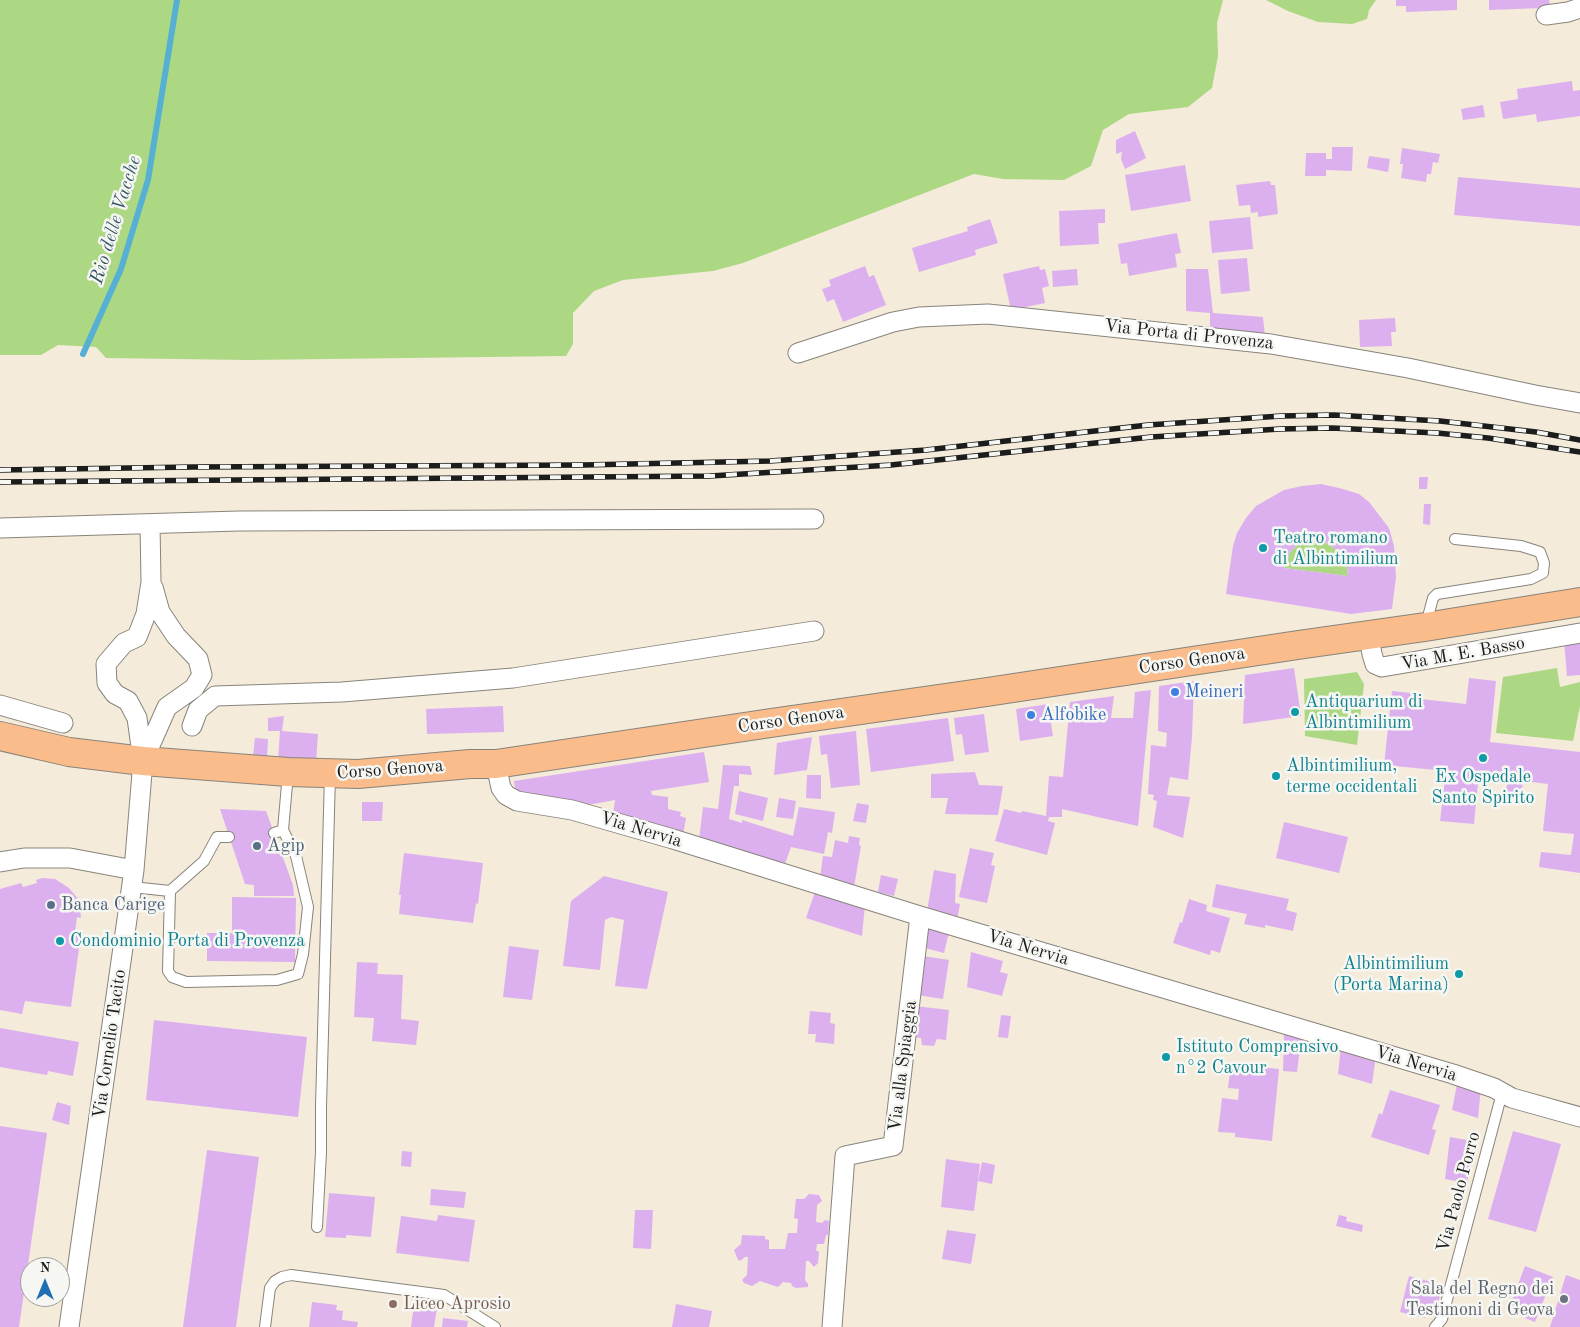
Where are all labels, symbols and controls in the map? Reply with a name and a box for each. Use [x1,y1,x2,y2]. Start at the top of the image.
water label: Rio delle Vacche [86,153,146,287]
street label: Via Porta di Provenza [1103,315,1275,355]
place label: Teatro romano di Albintimilium [1273,527,1399,570]
marker: Teatro romano di Albintimilium [1257,542,1269,554]
street label: Via M. E. Basso [1399,632,1527,676]
street label: Corso Genova [1137,643,1247,679]
place label: Meineri [1185,681,1243,703]
marker: Meineri [1169,686,1181,698]
place label: Antiquarium di Albintimilium [1305,691,1423,734]
street label: Corso Genova [736,702,846,738]
place label: Alfobike [1041,704,1106,726]
marker: Antiquarium di Albintimilium [1289,706,1301,718]
marker: Alfobike [1025,709,1037,721]
marker: Ex Ospedale Santo Spirito [1477,752,1489,764]
street label: Corso Genova [336,755,444,785]
place label: Albintimilium, terme occidentali [1286,755,1417,798]
place label: Ex Ospedale Santo Spirito [1432,766,1534,809]
marker: Albintimilium, terme occidentali [1270,770,1282,782]
street label: Via Nervia [597,807,685,853]
place label: Agip [267,835,305,857]
marker: Agip [251,840,263,852]
place label: Banca Carige [61,894,165,916]
marker: Banca Carige [45,899,57,911]
street label: Via Nervia [984,925,1072,971]
place label: Condominio Porta di Provenza [70,930,305,952]
marker: Condominio Porta di Provenza [54,935,66,947]
place label: Albintimilium (Porta Marina) [1333,953,1449,996]
street label: Via Cornelio Tacito [89,968,131,1120]
marker: Albintimilium (Porta Marina) [1453,968,1465,980]
street label: Via alla Spiaggia [884,999,922,1133]
place label: Istituto Comprensivo n°2 Cavour [1176,1036,1339,1078]
street label: Via Nervia [1372,1041,1460,1087]
marker: Istituto Comprensivo n°2 Cavour [1160,1051,1172,1063]
street label: Via Paolo Porro [1433,1129,1485,1255]
north arrow [20,1257,70,1307]
text: N [40,1261,50,1275]
place label: Sala del Regno dei Testimoni di Geova [1406,1278,1554,1320]
place label: Liceo Aprosio [403,1293,511,1315]
marker: Sala del Regno dei Testimoni di Geova [1558,1293,1570,1305]
marker: Liceo Aprosio [387,1298,399,1310]

